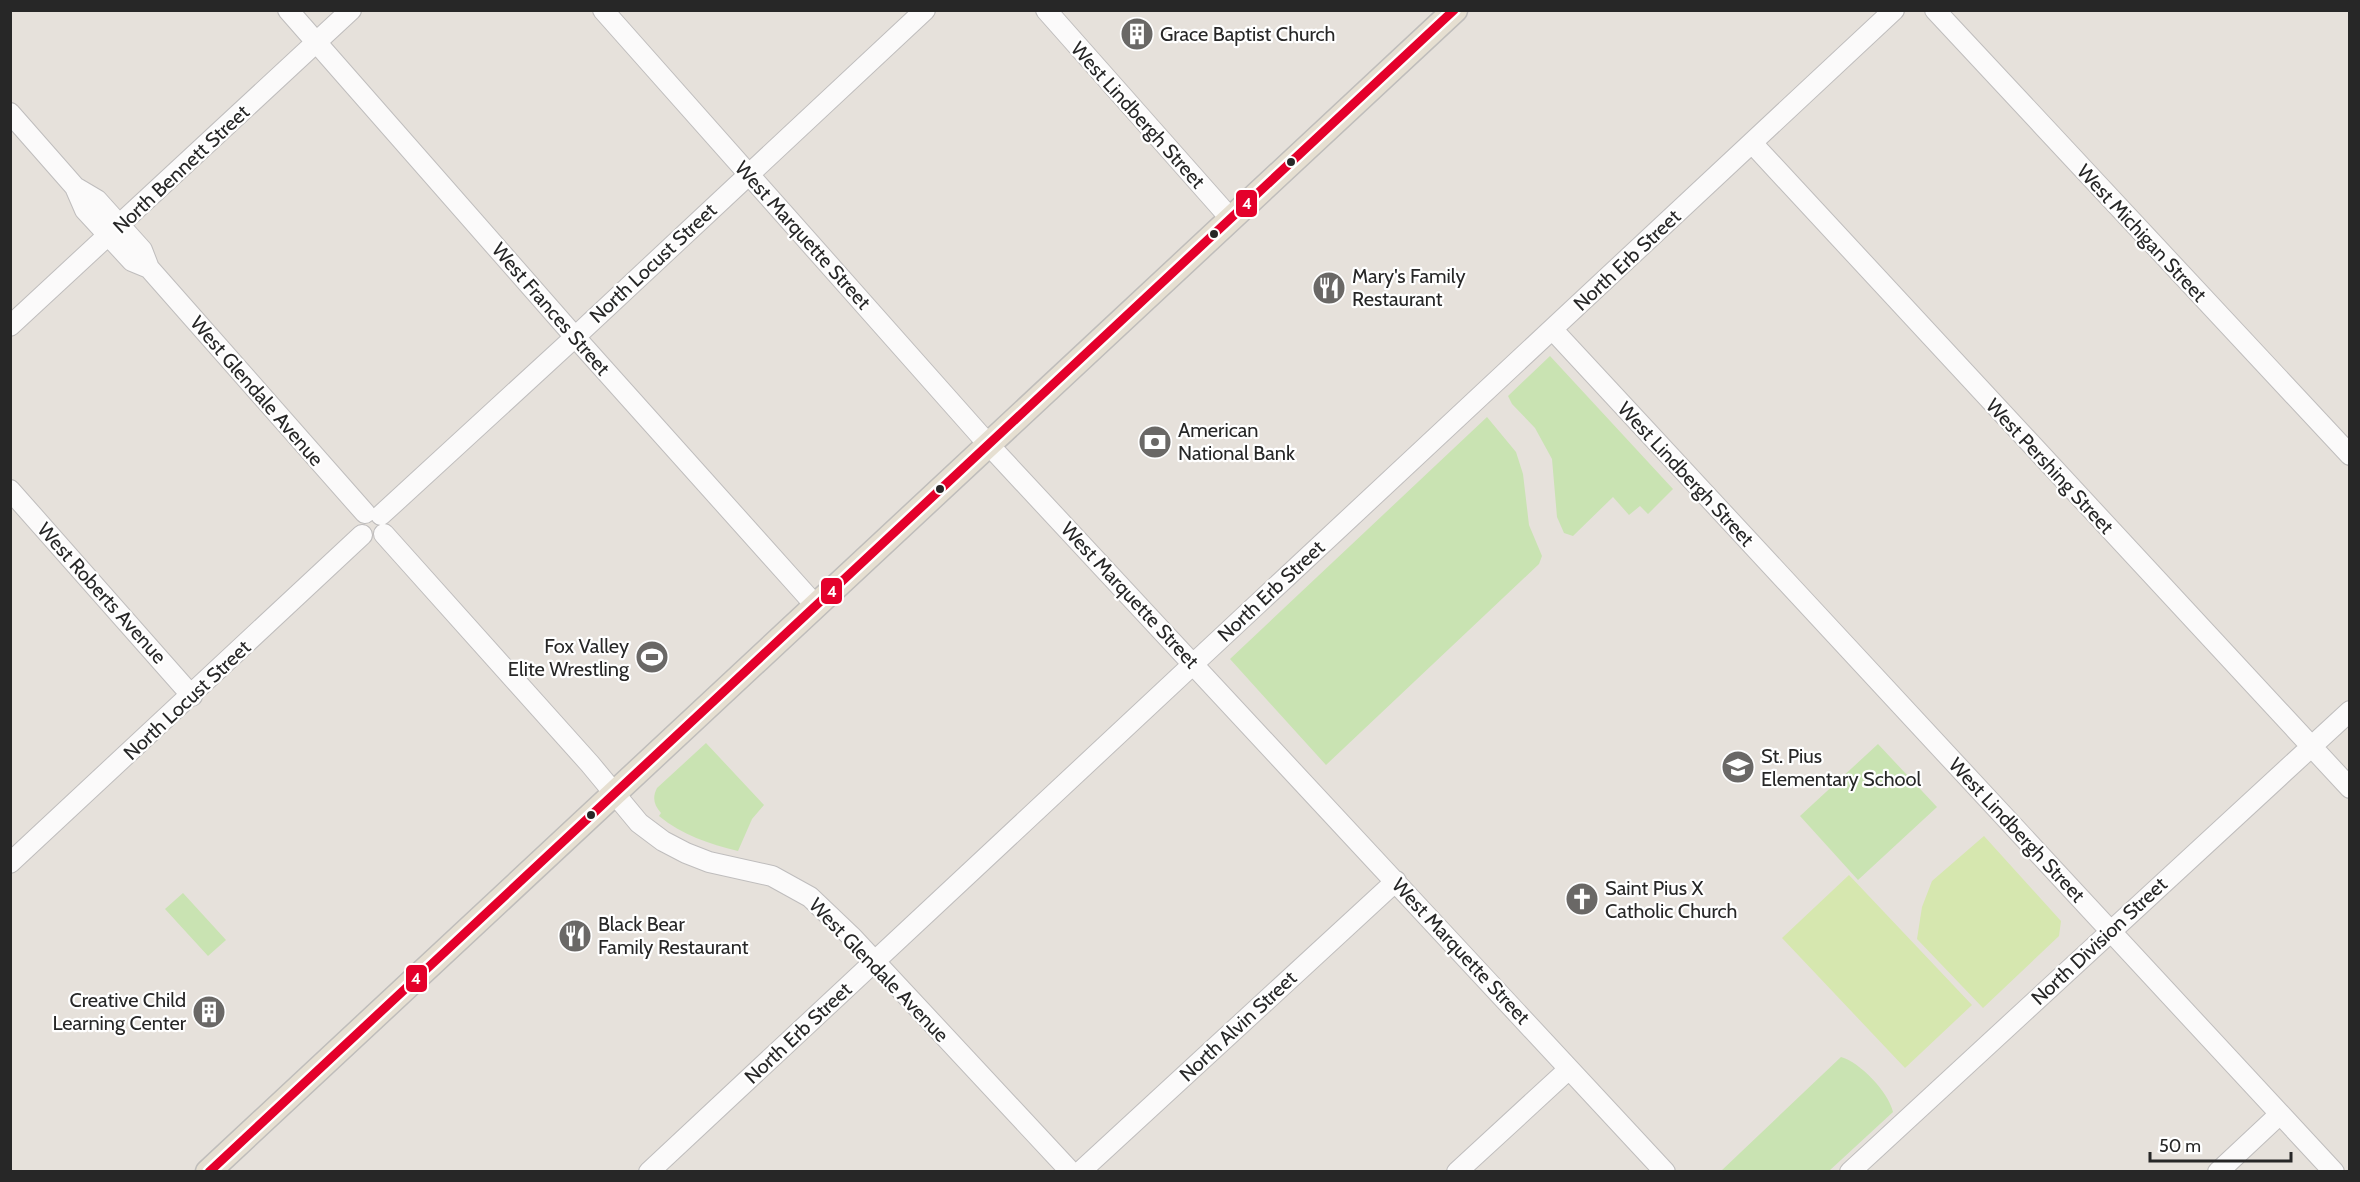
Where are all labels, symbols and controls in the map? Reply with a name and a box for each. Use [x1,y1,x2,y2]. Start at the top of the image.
building icon: Grace Baptist Church [1119,16,1155,52]
place label: Grace Baptist Church [1160,22,1335,46]
street label: West Lindbergh Street [1066,37,1210,193]
street label: North Bennett Street [108,100,254,238]
street label: West Marquette Street [730,156,876,314]
unlabelled marker [1285,156,1297,168]
street label: West Michigan Street [2072,159,2212,307]
line badge: 4 [1235,189,1258,218]
text: 4 [1242,194,1252,213]
street label: North Locust Street [585,198,722,328]
street label: North Erb Street [1569,204,1686,316]
unlabelled marker [1208,228,1220,240]
street label: West Frances Street [487,238,615,380]
place label: Mary's Family Restaurant [1352,264,1466,311]
restaurant icon: Mary's Family Restaurant [1311,270,1347,306]
street label: West Glendale Avenue [185,311,329,471]
street label: West Pershing Street [1981,393,2119,539]
street label: West Lindbergh Street [1613,397,1759,551]
place label: American National Bank [1178,418,1295,465]
bank icon: American National Bank [1137,424,1173,460]
unlabelled marker [934,483,946,495]
street label: West Marquette Street [1056,517,1204,673]
street label: West Roberts Avenue [32,518,172,668]
street label: North Erb Street [1213,535,1330,647]
line badge: 4 [820,577,843,605]
text: 4 [827,582,837,601]
place label: Fox Valley Elite Wrestling [508,634,630,681]
street label: North Locust Street [119,635,256,765]
sports icon: Fox Valley Elite Wrestling [634,639,670,675]
place label: St. Pius Elementary School [1761,744,1922,791]
school or university icon: St. Pius Elementary School [1720,749,1756,785]
street label: West Lindbergh Street [1944,753,2090,907]
unlabelled marker [585,809,597,821]
street label: North Division Street [2026,872,2172,1010]
street label: West Marquette Street [1387,873,1535,1029]
place label: Saint Pius X Catholic Church [1605,876,1737,923]
church icon: Saint Pius X Catholic Church [1564,881,1600,917]
street label: West Glendale Avenue [804,893,954,1047]
place label: Black Bear Family Restaurant [598,912,749,959]
restaurant icon: Black Bear Family Restaurant [557,918,593,954]
line badge: 4 [405,964,428,993]
street label: North Alvin Street [1175,966,1302,1086]
text: 4 [411,969,421,988]
street label: North Erb Street [740,977,857,1089]
place label: Creative Child Learning Center [52,988,187,1035]
building icon: Creative Child Learning Center [191,994,227,1030]
scale bar [2150,1125,2291,1163]
text: 50 m [2159,1135,2201,1157]

